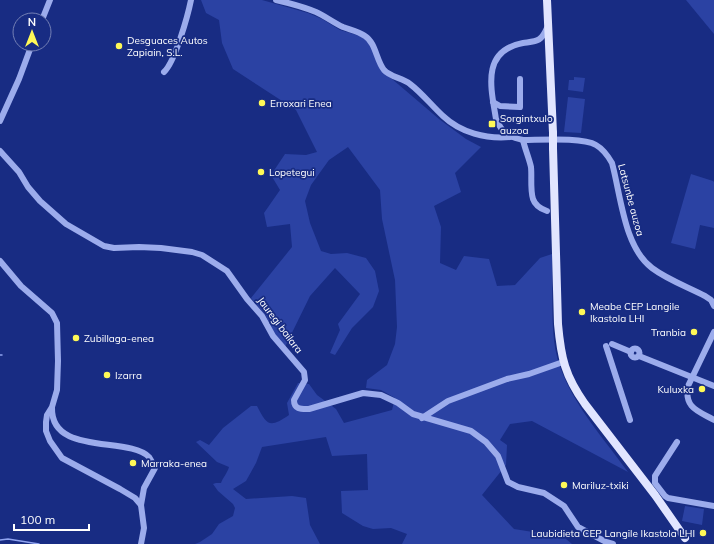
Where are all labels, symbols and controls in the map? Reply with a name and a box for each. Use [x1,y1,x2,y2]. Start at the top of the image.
north arrow [12,12,52,52]
text: N [28,15,36,29]
place label: Desguaces Autos Zapiain, S.L. [127,34,208,59]
marker: Desguaces Autos Zapiain, S.L. [114,41,124,51]
place label: Erroxari Enea [270,97,332,110]
marker: Erroxari Enea [257,98,267,108]
place label: Sorgintxulo auzoa [500,112,553,137]
marker: Sorgintxulo auzoa [487,119,497,129]
street label: Latsunbe auzoa [615,162,647,238]
place label: Lopetegui [269,166,315,179]
marker: Lopetegui [256,167,266,177]
street label: Jauregi bailara [255,294,305,356]
place label: Meabe CEP Langile Ikastola LHI [590,300,679,325]
marker: Meabe CEP Langile Ikastola LHI [577,307,587,317]
place label: Tranbia [651,326,686,339]
marker: Tranbia [689,327,699,337]
place label: Zubillaga-enea [84,332,154,345]
marker: Zubillaga-enea [71,333,81,343]
place label: Izarra [115,369,142,382]
marker: Izarra [102,370,112,380]
place label: Kuluxka [657,383,694,396]
marker: Kuluxka [697,384,707,394]
place label: Marraka-enea [141,457,207,470]
marker: Marraka-enea [128,458,138,468]
place label: Mariluz-txiki [572,479,629,492]
marker: Mariluz-txiki [559,480,569,490]
scale bar [14,506,89,532]
text: 100 m [20,512,55,527]
place label: Laubidieta CEP Langile Ikastola LHI [531,527,695,540]
marker: Laubidieta CEP Langile Ikastola LHI [698,528,708,538]

